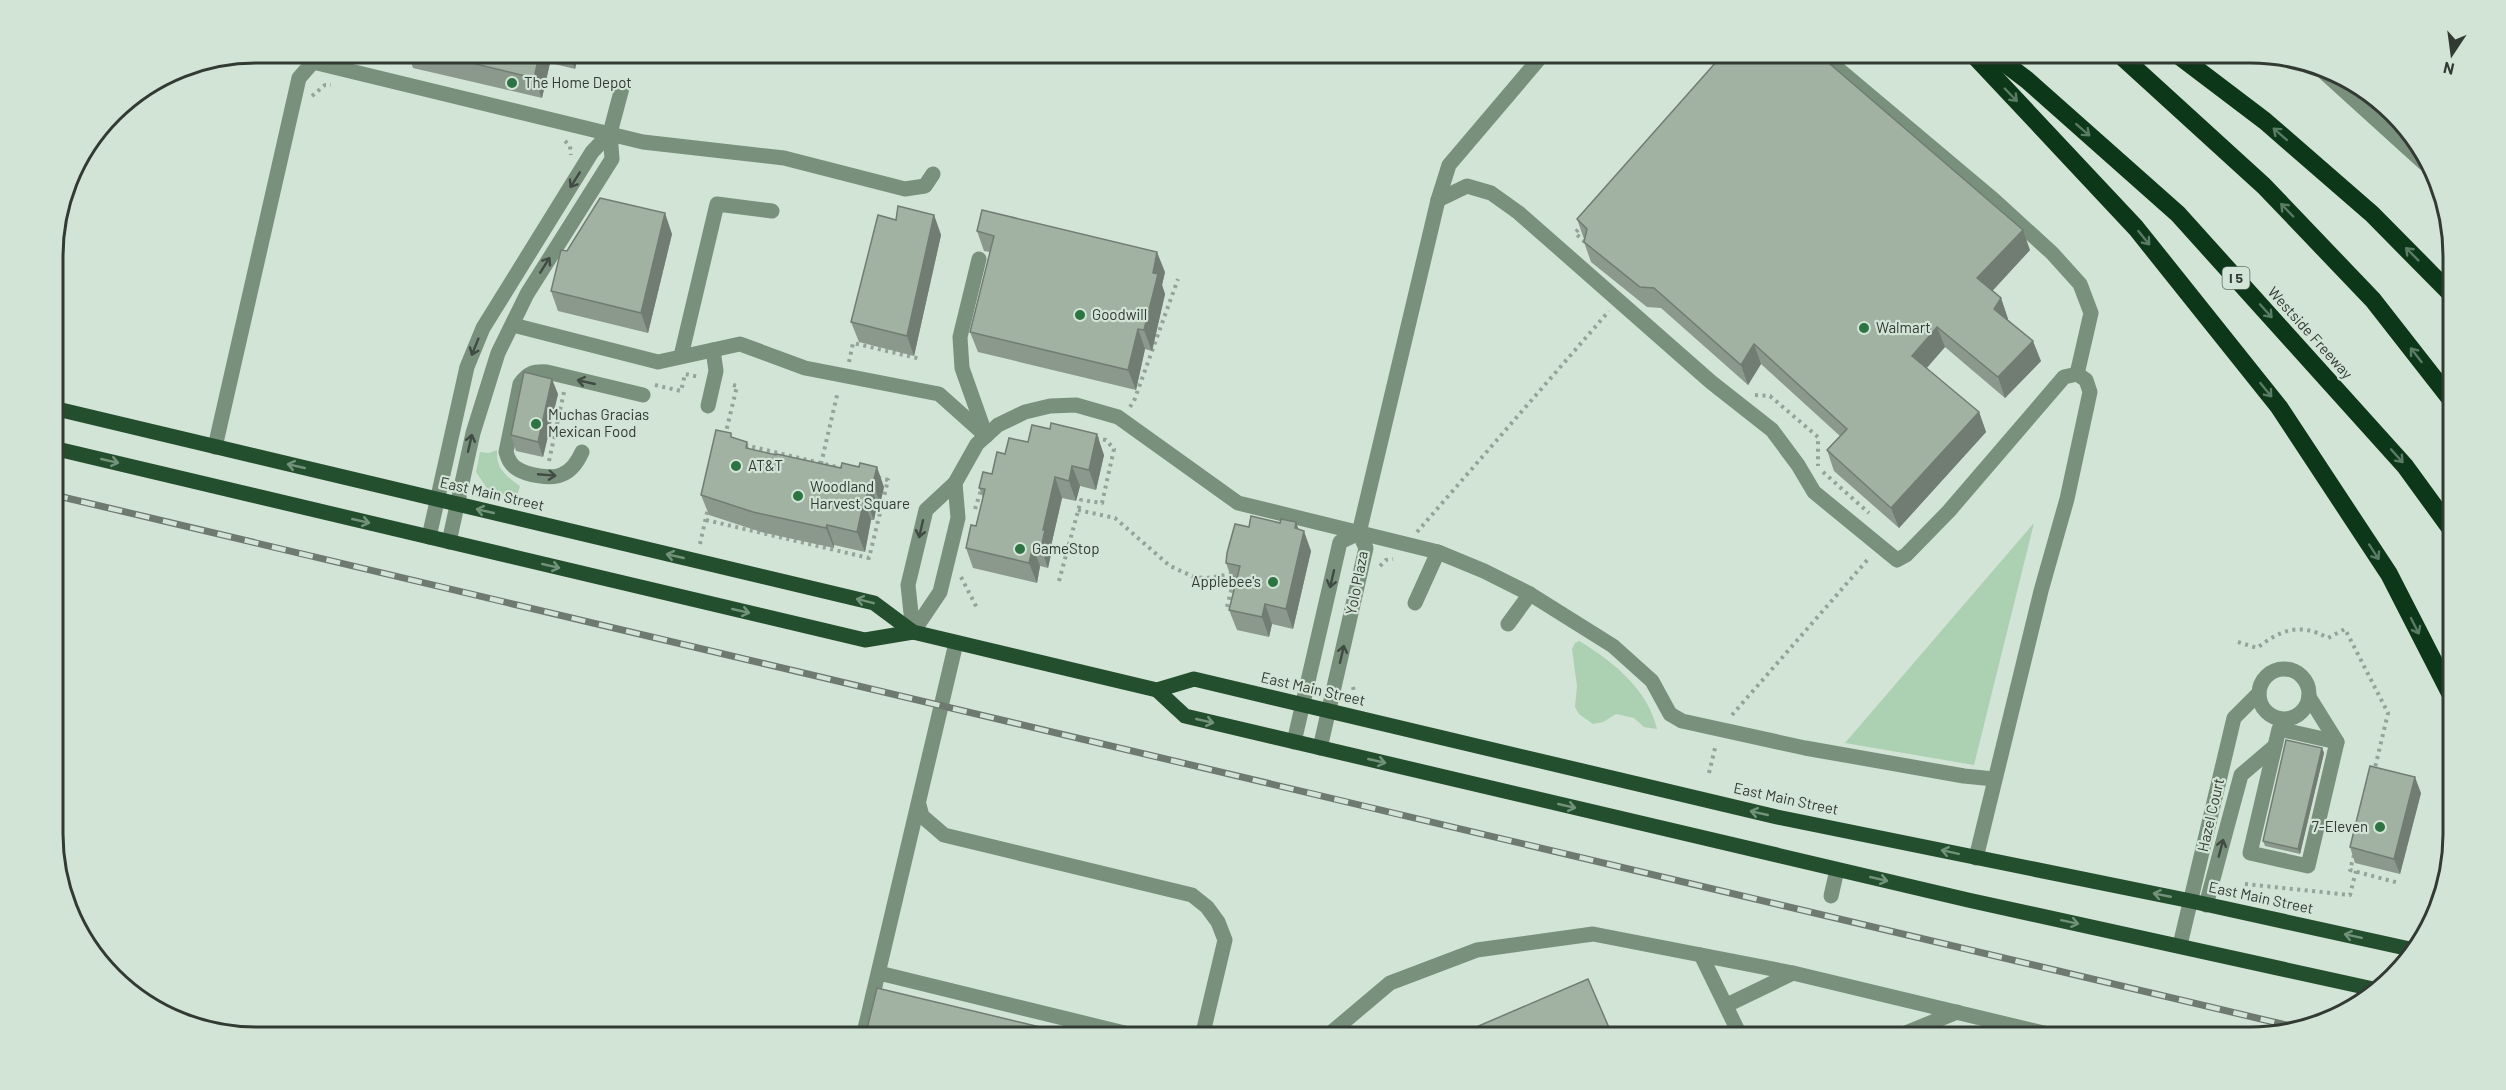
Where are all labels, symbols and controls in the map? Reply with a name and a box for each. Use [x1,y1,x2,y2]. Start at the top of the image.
north arrow [2422,24,2482,84]
text: N [2441,59,2456,80]
place label: The Home Depot [524,73,632,91]
marker: The Home Depot [505,76,519,90]
one-way arrow [2004,87,2019,102]
one-way arrow [2076,123,2091,137]
one-way arrow [2273,127,2288,141]
one-way arrow [568,171,580,188]
one-way arrow [2280,202,2294,217]
one-way arrow [2137,230,2150,246]
one-way arrow [2404,247,2419,262]
one-way arrow [540,257,552,274]
road number: I 5 [2222,267,2250,289]
street label: Westside Freeway [2265,283,2357,382]
one-way arrow [2259,304,2273,319]
place label: Goodwill [1092,305,1147,323]
marker: Goodwill [1073,308,1087,322]
place label: Walmart [1876,318,1931,336]
marker: Walmart [1857,321,1871,335]
one-way arrow [469,337,480,355]
one-way arrow [2410,347,2423,363]
one-way arrow [577,375,596,387]
one-way arrow [2259,382,2272,398]
place label: Muchas Gracias Mexican Food [548,405,649,440]
marker: Muchas Gracias Mexican Food [529,417,543,431]
one-way arrow [465,434,477,453]
one-way arrow [2390,449,2404,464]
one-way arrow [101,456,120,468]
place label: AT&T [748,456,783,474]
marker: AT&T [729,459,743,473]
one-way arrow [286,460,306,471]
one-way arrow [537,470,557,481]
street label: East Main Street [438,472,546,514]
place label: Woodland Harvest Square [810,477,910,512]
marker: Woodland Harvest Square [791,489,805,503]
one-way arrow [476,505,496,516]
one-way arrow [352,515,371,527]
one-way arrow [915,519,927,538]
place label: GameStop [1032,539,1100,557]
marker: GameStop [1013,542,1027,556]
one-way arrow [2368,543,2380,560]
street label: Yolo Plaza [1341,549,1371,616]
one-way arrow [666,550,685,561]
one-way arrow [541,560,560,572]
one-way arrow [1325,569,1337,588]
place label: Applebee's [1191,572,1261,590]
marker: Applebee's [1266,575,1280,589]
one-way arrow [856,595,875,607]
one-way arrow [731,605,750,617]
one-way arrow [2410,617,2422,635]
one-way arrow [1336,645,1348,664]
street label: East Main Street [1259,667,1367,709]
one-way arrow [1195,716,1214,727]
one-way arrow [1367,756,1386,768]
street label: Hazel Court [2193,776,2227,853]
street label: East Main Street [1732,778,1840,818]
one-way arrow [1557,801,1576,813]
one-way arrow [1750,806,1769,818]
place label: 7-Eleven [2312,817,2368,835]
marker: 7-Eleven [2373,820,2387,834]
one-way arrow [2216,839,2228,858]
one-way arrow [1941,846,1960,858]
one-way arrow [1869,874,1888,886]
street label: East Main Street [2207,877,2315,917]
one-way arrow [2153,889,2172,900]
one-way arrow [2060,916,2079,928]
one-way arrow [2343,930,2363,941]

